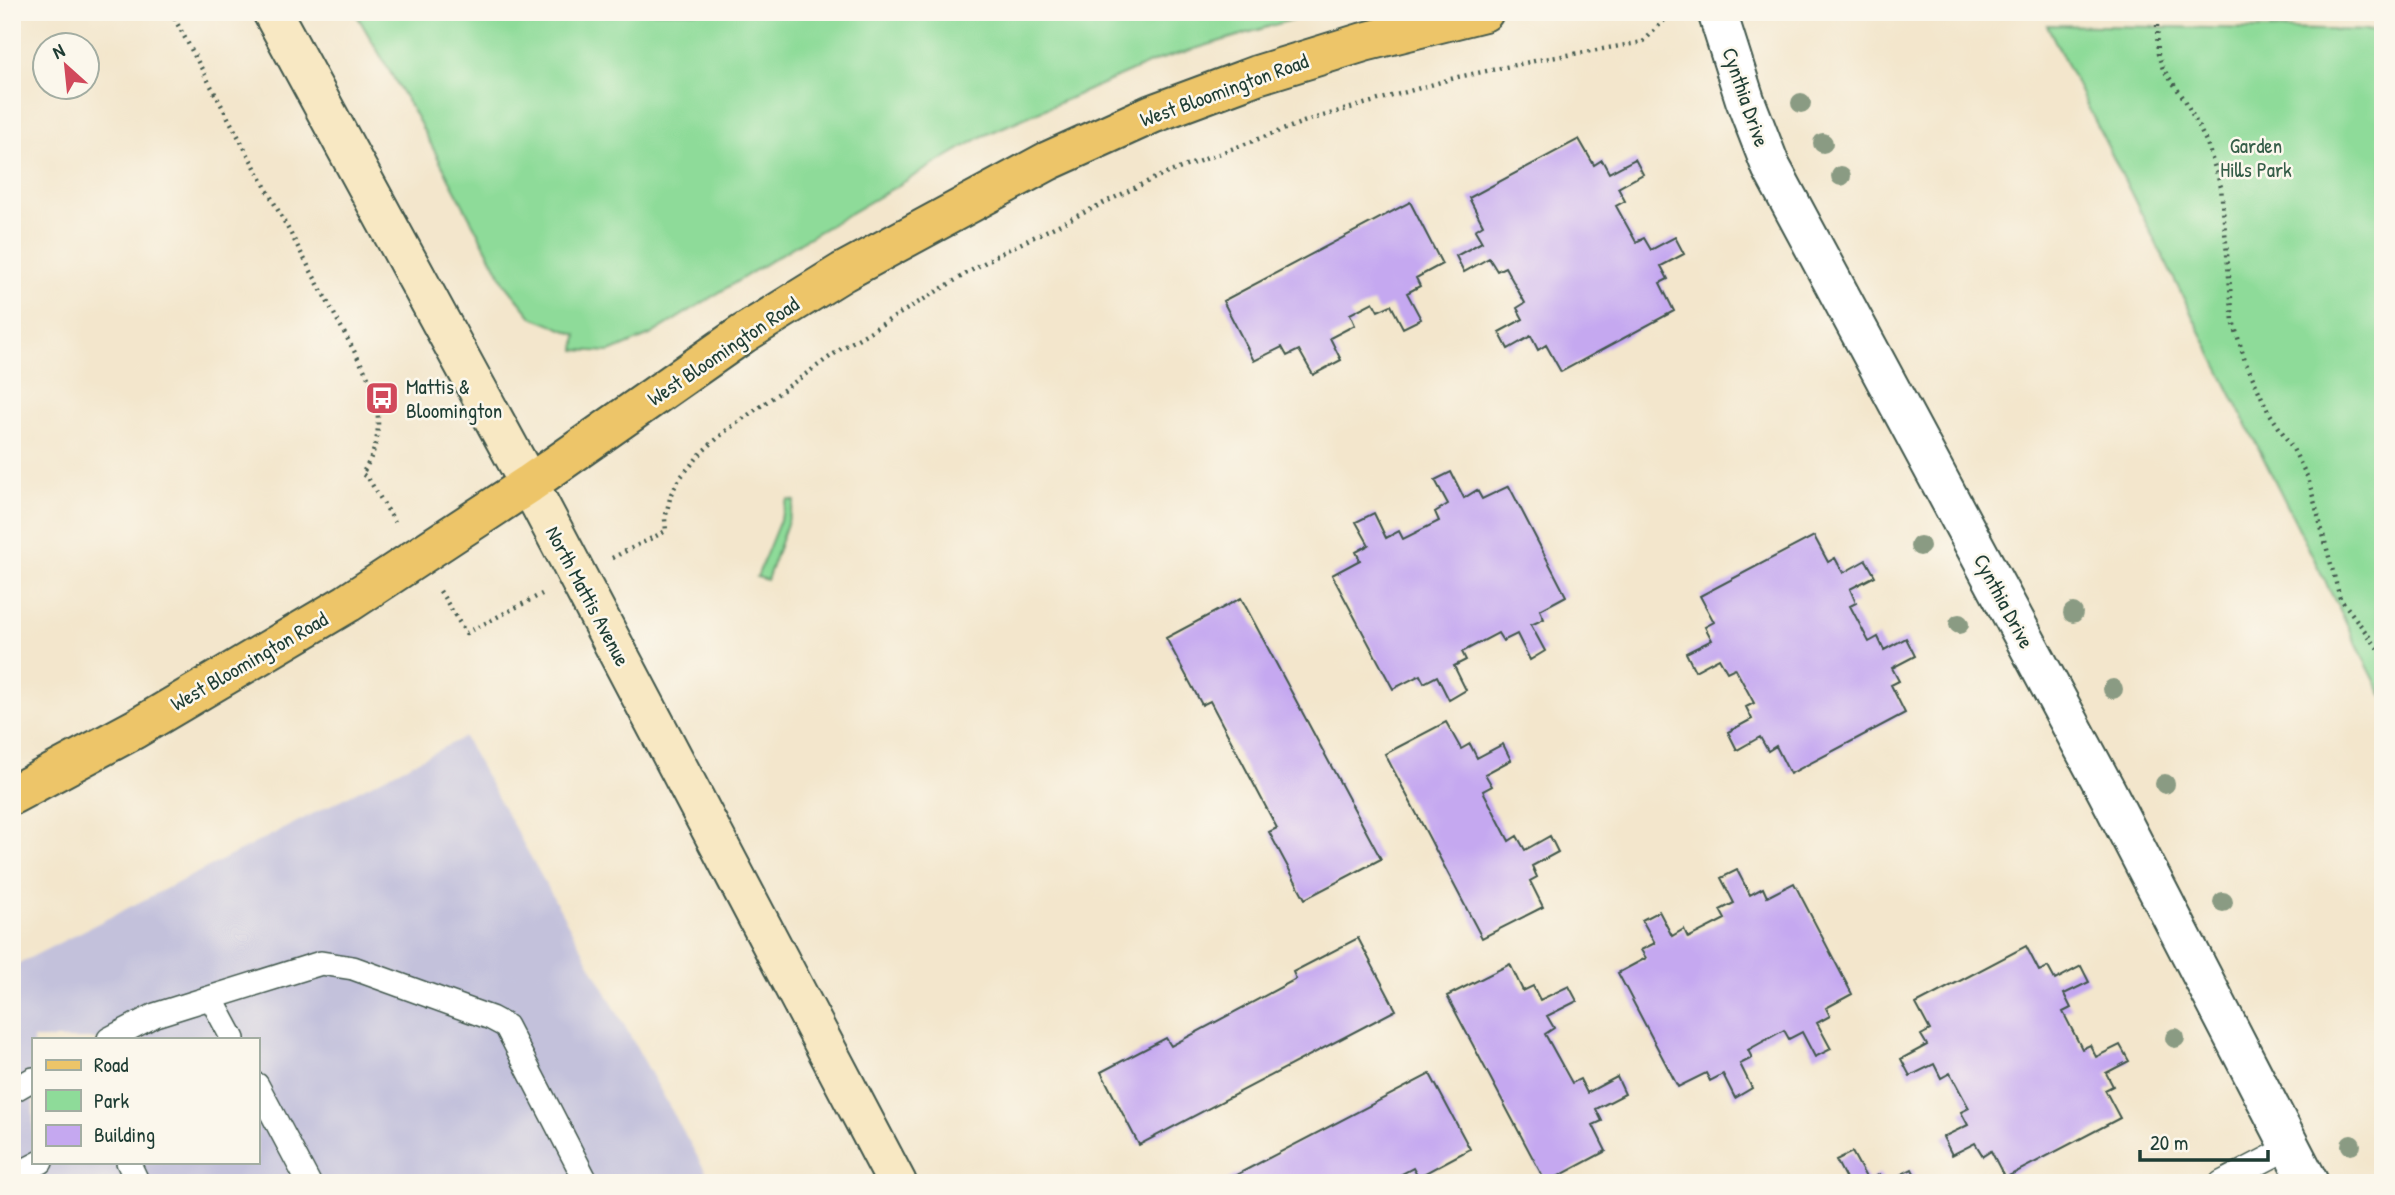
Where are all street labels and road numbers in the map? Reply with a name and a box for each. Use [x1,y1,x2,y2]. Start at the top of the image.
street label: Cynthia Drive [1715,43,1777,151]
street label: West Bloomington Road [1136,46,1312,134]
street label: West Bloomington Road [642,290,804,412]
street label: North Mattis Avenue [539,521,637,671]
street label: Cynthia Drive [1967,549,2041,653]
street label: West Bloomington Road [165,604,333,718]

